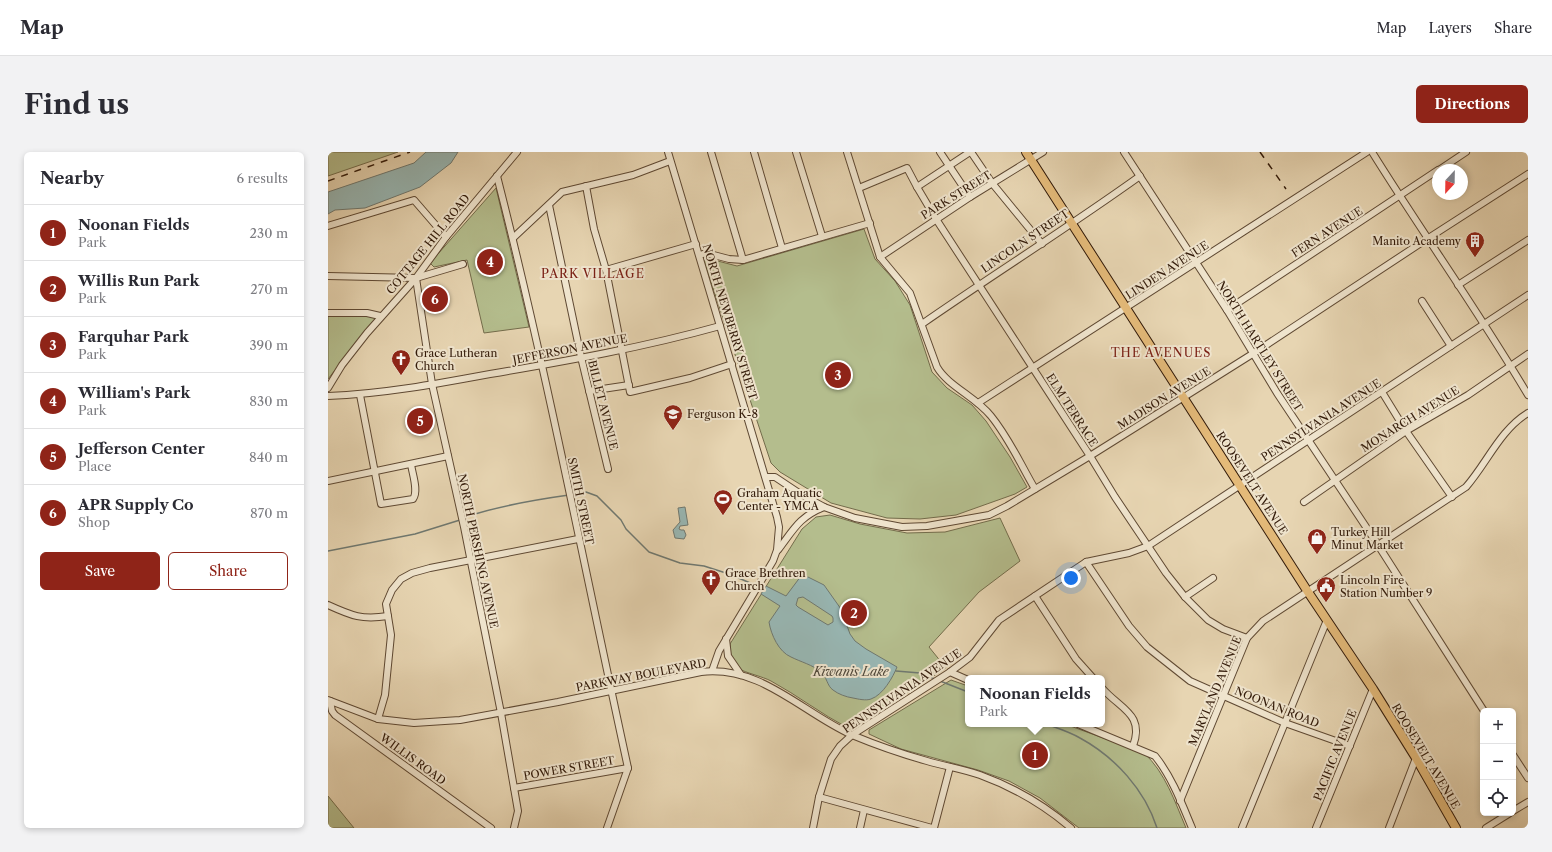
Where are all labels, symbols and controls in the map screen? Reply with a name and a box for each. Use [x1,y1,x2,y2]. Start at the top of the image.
text: Map [20,16,64,39]
text: Map [1376,19,1406,37]
text: Layers [1428,19,1472,37]
text: Share [1494,19,1532,37]
button: Directions [1416,85,1528,123]
text: Find us [24,87,129,121]
north arrow [1432,164,1468,200]
street label: PARK STREET [918,167,994,222]
text: Nearby [40,168,104,188]
text: 6 results [237,170,288,186]
street label: COTTAGE HILL ROAD [383,191,473,297]
street label: FERN AVENUE [1289,204,1366,260]
street label: LINCOLN STREET [978,206,1072,276]
text: Noonan Fields [78,215,189,234]
text: 1 [50,225,56,241]
text: 230 m [250,225,288,241]
building icon: Manito Academy [1464,230,1486,258]
text: Park [78,234,106,250]
place label: Manito Academy [1372,234,1462,248]
street label: LINDEN AVENUE [1123,238,1212,302]
street label: NORTH NEWBERRY STREET [700,242,761,403]
pin: 4 [477,247,503,277]
district label: PARK VILLAGE [541,266,645,281]
text: Willis Run Park [78,271,199,290]
street label: NORTH HARTLEY STREET [1214,278,1306,415]
text: 2 [49,281,57,297]
text: 270 m [250,281,288,297]
pin: 6 [422,284,448,314]
text: Park [78,290,106,306]
text: Farquhar Park [78,327,189,346]
street label: JEFFERSON AVENUE [509,331,629,367]
text: 3 [49,337,57,353]
text: 390 m [249,337,288,353]
district label: THE AVENUES [1111,345,1211,360]
text: Park [78,346,106,362]
place label: Grace Lutheran Church [415,346,497,373]
church icon: Grace Lutheran Church [390,348,412,376]
street label: BILLET AVENUE [585,359,621,452]
pin: 3 [825,360,851,390]
street label: MADISON AVENUE [1115,363,1214,432]
street label: ELM TERRACE [1043,371,1101,450]
street label: PENNSYLVANIA AVENUE [1258,376,1384,464]
text: William's Park [78,383,190,402]
street label: MONARCH AVENUE [1358,383,1462,455]
text: 4 [49,393,57,409]
text: 830 m [249,393,288,409]
text: Park [78,402,106,418]
school or university icon: Ferguson K-8 [662,403,684,431]
pin: 5 [407,406,433,436]
place label: Ferguson K-8 [687,407,758,421]
street label: ROOSEVELT AVENUE [1213,429,1291,538]
text: Jefferson Center [78,439,205,458]
text: 5 [49,449,57,465]
text: 840 m [249,449,288,465]
street label: SMITH STREET [565,456,597,547]
text: Place [78,458,111,474]
street label: NORTH PERSHING AVENUE [455,472,501,630]
place label: Graham Aquatic Center - YMCA [737,486,822,513]
sports icon: Graham Aquatic Center - YMCA [712,488,734,516]
text: APR Supply Co [78,495,194,514]
text: 6 [49,505,57,521]
text: 870 m [250,505,288,521]
text: Shop [78,514,110,530]
place label: Turkey Hill Minut Market [1331,525,1403,552]
shop icon: Turkey Hill Minut Market [1306,527,1328,555]
button: Save [40,552,160,590]
button: Share [168,552,288,590]
place label: Grace Brethren Church [725,566,806,593]
church icon: Grace Brethren Church [700,568,722,596]
your location [1061,568,1081,588]
place label: Lincoln Fire Station Number 9 [1340,573,1433,600]
public building icon: Lincoln Fire Station Number 9 [1315,575,1337,603]
pin: 2 [841,598,867,628]
street label: MARYLAND AVENUE [1185,633,1245,748]
street label: PENNSYLVANIA AVENUE [840,646,964,736]
street label: PARKWAY BOULEVARD [575,655,707,695]
water label: Kiwanis Lake [812,664,890,679]
popup [965,675,1105,727]
text: Noonan Fields [979,684,1091,703]
street label: NOONAN ROAD [1233,684,1321,730]
street label: ROOSEVELT AVENUE [1389,701,1463,812]
text: Park [979,703,1008,719]
street label: PACIFIC AVENUE [1310,707,1360,803]
map controls [1480,708,1516,816]
button: + [1480,708,1516,744]
street label: WILLIS ROAD [377,730,449,788]
pin: 1 [1022,740,1048,770]
button: − [1480,744,1516,780]
street label: POWER STREET [522,753,617,783]
button: locate [1480,780,1516,816]

